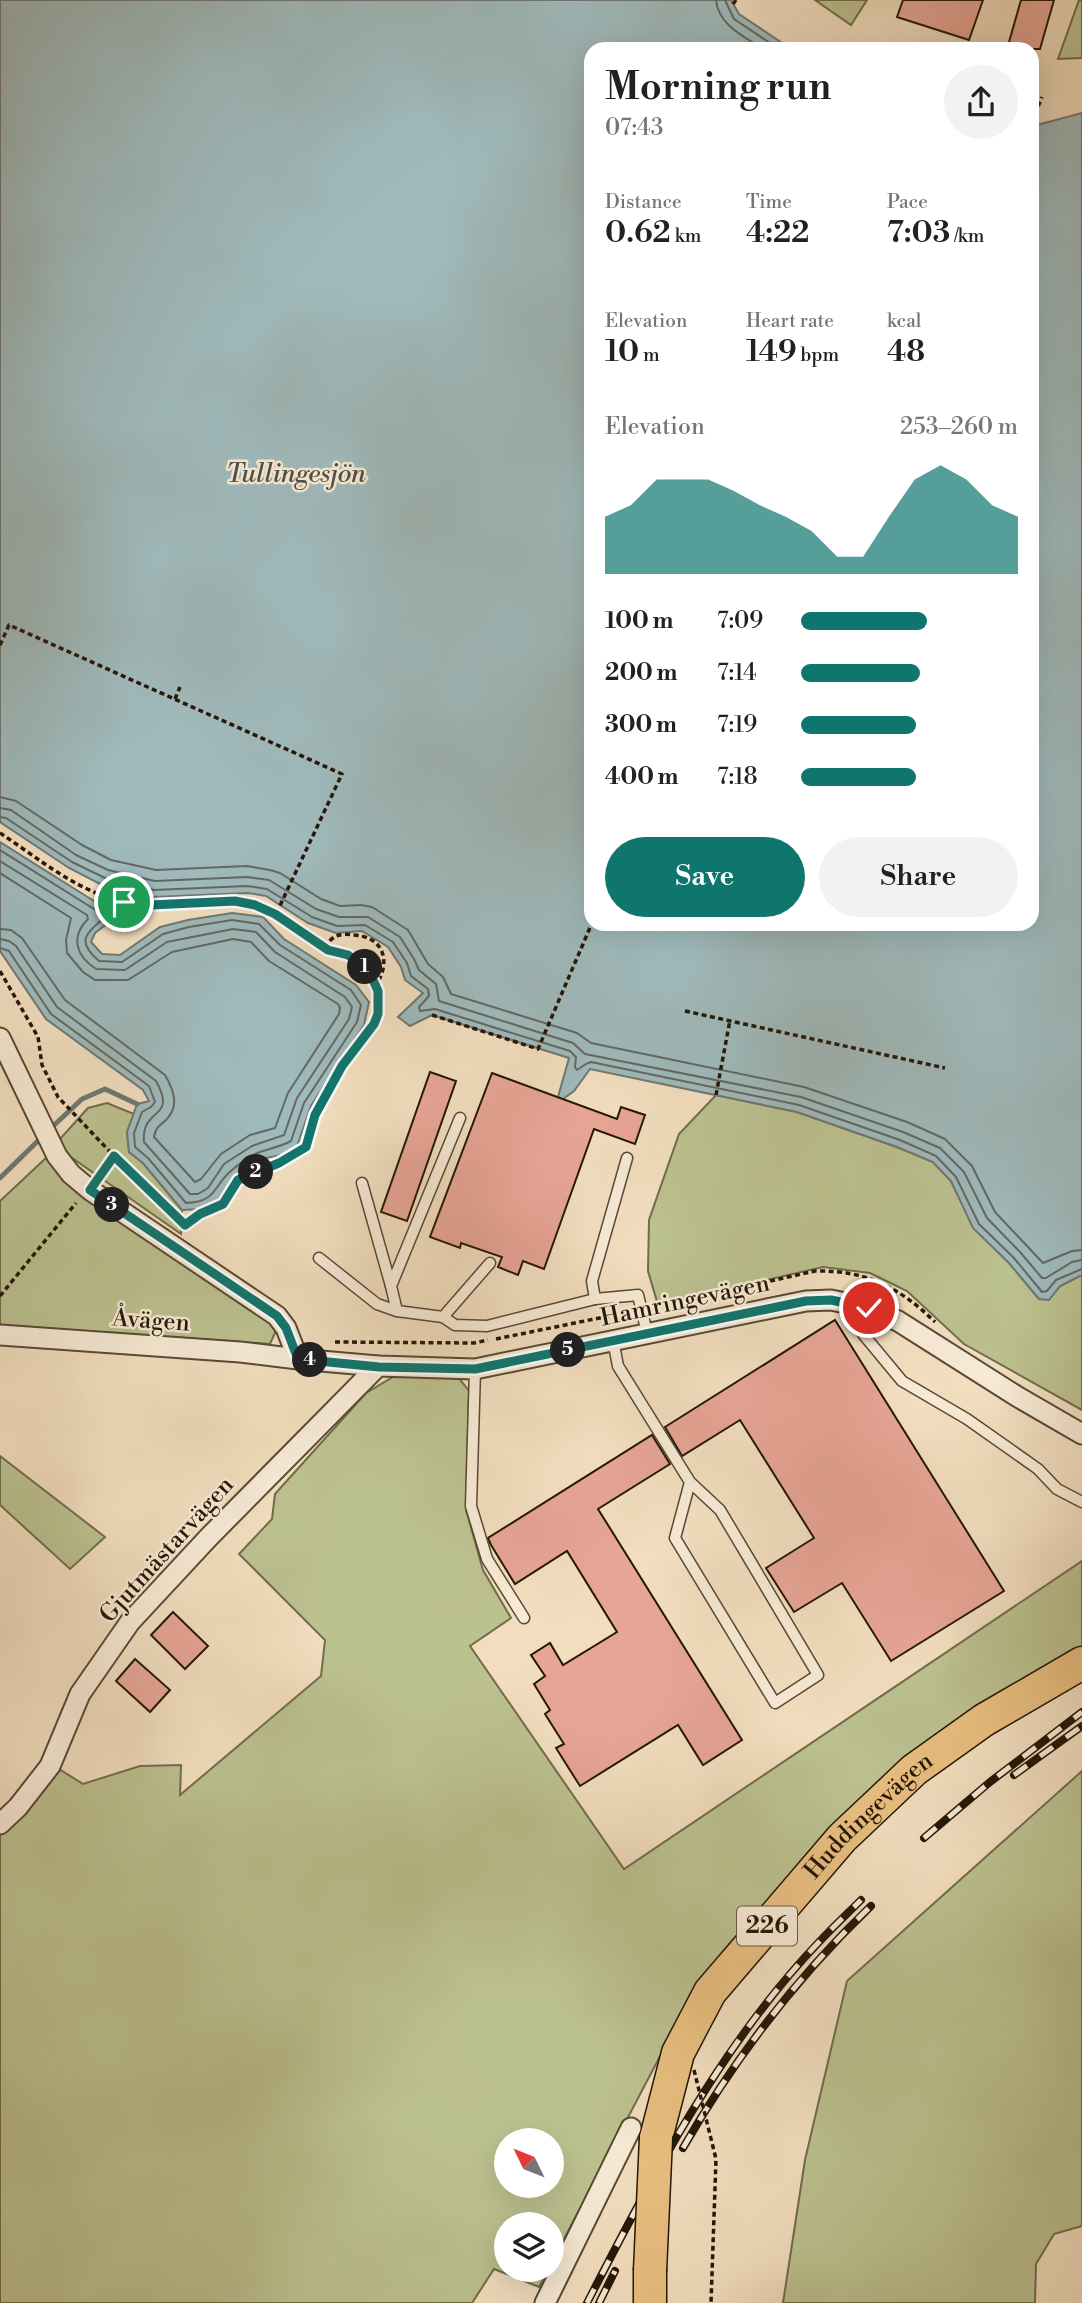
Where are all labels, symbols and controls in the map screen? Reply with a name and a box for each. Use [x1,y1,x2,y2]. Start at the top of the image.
text: Morning run [605,64,831,111]
button: share [944,65,1018,139]
text: 07:43 [605,114,663,142]
text: Distance [605,190,682,214]
text: Time [746,190,792,214]
text: Pace [887,190,928,214]
text: 0.62 [605,214,671,252]
text: 4:22 [746,214,810,252]
text: 7:03 [887,214,950,252]
text: km [671,224,701,248]
text: /km [950,224,984,248]
text: Elevation [605,309,687,333]
text: Heart rate [746,309,834,333]
text: kcal [887,309,921,333]
text: 10 [605,333,639,371]
text: 149 [746,333,797,371]
text: 48 [887,333,925,371]
text: m [639,343,660,367]
text: bpm [797,343,839,367]
text: Elevation [605,413,705,441]
text: 253–260 m [900,413,1018,441]
water label: Tullingesjön [226,458,366,490]
text: 100 m [605,607,673,635]
text: 7:09 [717,607,763,635]
text: 200 m [605,659,677,687]
text: 7:14 [717,659,757,687]
text: 300 m [605,711,677,739]
text: 7:19 [717,711,757,739]
text: 400 m [605,763,678,791]
text: 7:18 [717,763,758,791]
button: Save [605,837,805,917]
button: Share [819,837,1018,917]
pin [94,872,154,932]
icon: arrive [105,883,143,921]
pin: 1 [348,950,382,984]
text: 1 [360,954,369,978]
pin: 2 [238,1154,274,1190]
text: 2 [250,1159,261,1183]
pin: 3 [94,1188,130,1222]
text: 3 [106,1192,117,1216]
street label: Hamringevägen [598,1268,772,1334]
pin [839,1278,899,1338]
icon: check [850,1289,888,1327]
street label: Åvägen [110,1302,191,1339]
pin: 5 [550,1332,586,1368]
text: 5 [562,1337,573,1361]
pin: 4 [292,1342,328,1378]
text: 4 [303,1347,316,1371]
street label: Gjutmästarvägen [93,1471,241,1629]
street label: Huddingevägen [798,1746,939,1886]
road number: 226 [737,1907,797,1946]
north arrow [494,2128,564,2198]
map controls [494,2128,564,2282]
button: layers [494,2212,564,2282]

